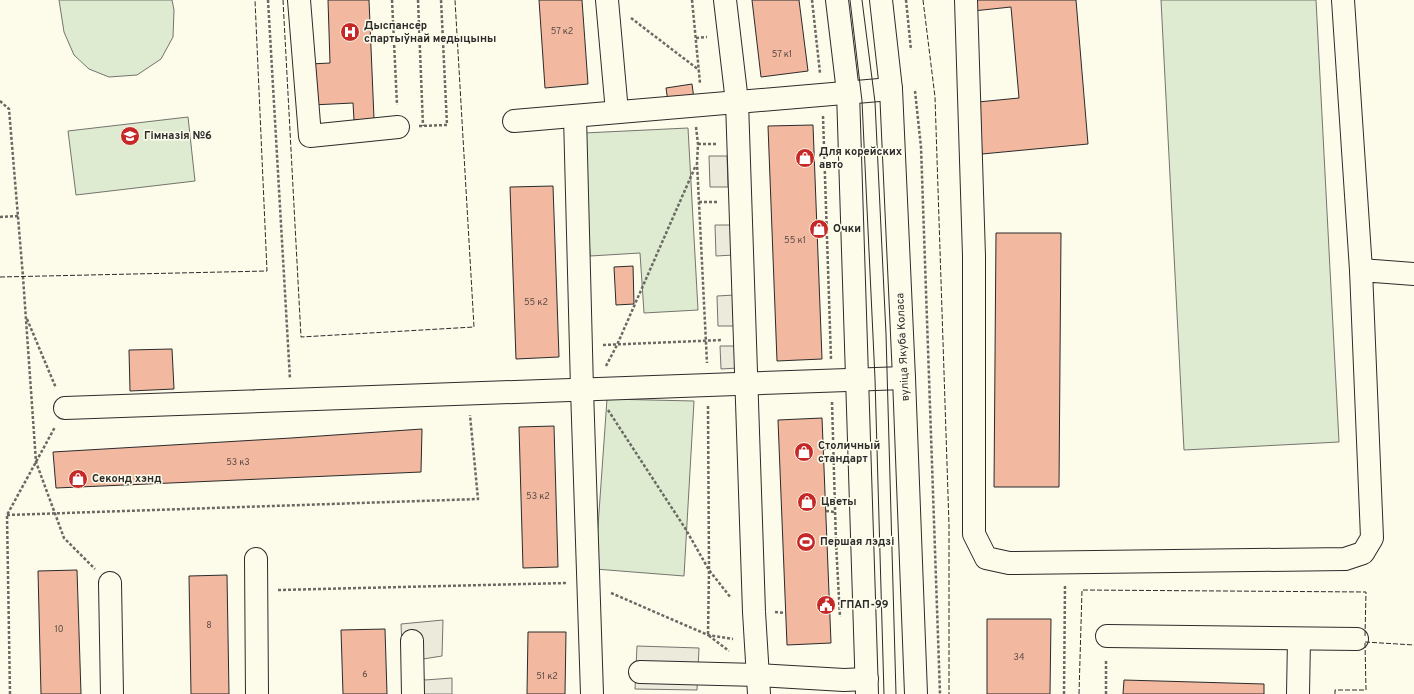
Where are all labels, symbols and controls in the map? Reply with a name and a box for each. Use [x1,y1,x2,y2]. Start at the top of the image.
place label: Дыспансер спартыўнай медыцыны [364,19,496,46]
hospital icon: Дыспансер спартыўнай медыцыны [339,21,361,43]
house number: 57 к2 [551,26,573,37]
house number: 57 к1 [772,49,792,60]
school or university icon: Гімназія №6 [119,125,141,147]
place label: Гімназія №6 [144,129,212,143]
place label: Для корейских авто [819,145,903,172]
shop icon: Для корейских авто [794,147,816,169]
shop icon: Очки [808,218,830,240]
place label: Очки [833,222,861,236]
house number: 55 к1 [784,235,806,246]
street label: вуліца Якуба Коласа [893,292,913,402]
house number: 55 к2 [524,297,548,308]
place label: Столичный стандарт [818,439,880,466]
shop icon: Столичный стандарт [793,441,815,463]
house number: 53 к3 [226,457,250,468]
shop icon: Секонд хэнд [67,468,89,490]
place label: Секонд хэнд [92,472,161,486]
house number: 53 к2 [526,491,550,502]
shop icon: Цветы [796,491,818,513]
place label: Цветы [821,495,857,509]
sports icon: Першая лэдзі [795,531,817,553]
place label: Першая лэдзі [820,535,894,549]
public building icon: ГПАП-99 [815,594,837,616]
place label: ГПАП-99 [840,598,889,612]
house number: 8 [206,620,212,631]
house number: 10 [54,624,64,635]
house number: 34 [1013,652,1025,663]
house number: 6 [362,669,368,680]
house number: 51 к2 [536,671,558,682]

